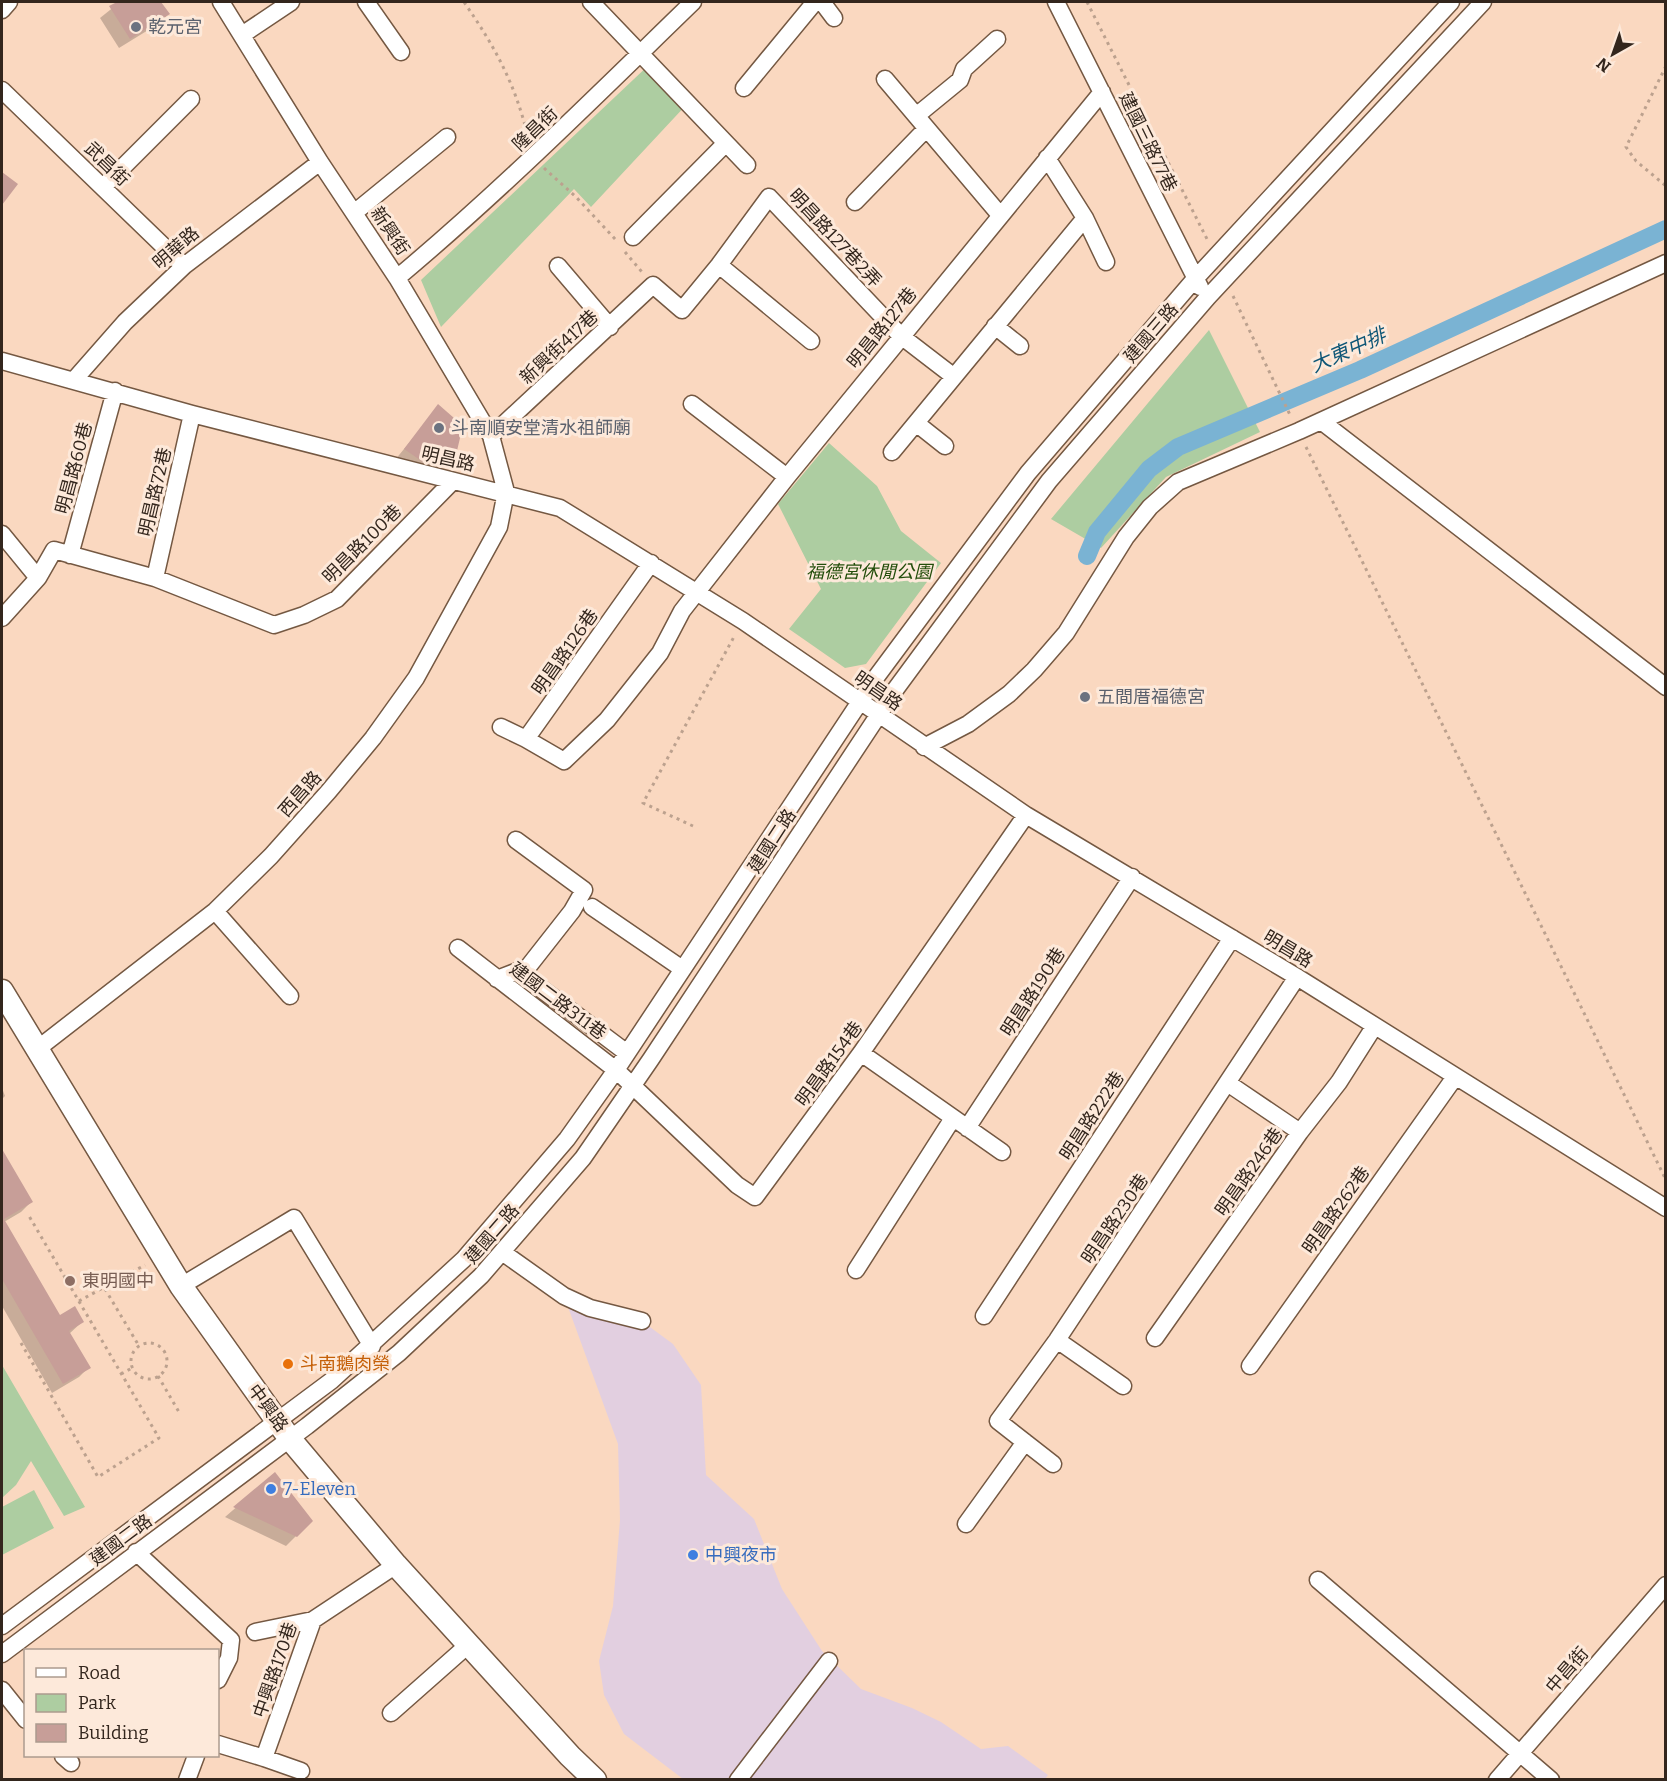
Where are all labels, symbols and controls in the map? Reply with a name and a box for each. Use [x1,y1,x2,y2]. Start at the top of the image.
place label: 乾元宮 [148,16,202,38]
marker: 乾元宮 [129,20,143,34]
north arrow [1583,24,1643,84]
text: N [1593,54,1615,76]
street label: 建國三路77巷 [1114,89,1182,195]
street label: 隆昌街 [508,102,562,156]
street label: 武昌街 [80,137,134,191]
street label: 明昌路127巷2弄 [784,185,886,291]
street label: 新興街 [366,202,414,260]
street label: 明華路 [148,222,204,274]
street label: 明昌路127巷 [843,283,921,373]
street label: 建國三路 [1119,299,1183,367]
street label: 新興街417巷 [515,305,603,389]
water label: 大東中排 [1307,322,1392,377]
place label: 斗南順安堂清水祖師廟 [451,417,631,439]
street label: 明昌路60巷 [51,420,97,516]
marker: 斗南順安堂清水祖師廟 [432,421,446,435]
street label: 明昌路 [419,442,477,476]
street label: 明昌路72巷 [134,445,176,539]
street label: 明昌路100巷 [318,500,406,588]
park label: 福德宮休閒公園 [806,561,935,583]
street label: 明昌路126巷 [527,605,603,699]
street label: 明昌路 [850,667,906,715]
place label: 五間厝福德宮 [1097,686,1205,708]
marker: 五間厝福德宮 [1078,690,1092,704]
street label: 西昌路 [274,766,326,822]
street label: 建國二路 [743,805,801,877]
street label: 明昌路 [1259,926,1317,972]
street label: 明昌路190巷 [996,943,1070,1041]
street label: 建國二路311巷 [506,958,610,1044]
street label: 明昌路154巷 [791,1017,867,1111]
street label: 明昌路222巷 [1055,1067,1129,1165]
street label: 明昌路246巷 [1210,1124,1288,1220]
street label: 明昌路262巷 [1298,1162,1374,1258]
street label: 明昌路230巷 [1077,1170,1153,1268]
street label: 建國二路 [460,1200,524,1268]
place label: 東明國中 [82,1270,154,1292]
marker: 東明國中 [63,1274,77,1288]
place label: 斗南鵝肉榮 [300,1353,390,1375]
marker: 斗南鵝肉榮 [281,1357,295,1371]
street label: 中興路 [243,1380,293,1436]
place label: 7-Eleven [283,1478,356,1500]
marker: 7-Eleven [264,1482,278,1496]
street label: 建國二路 [86,1510,156,1570]
place label: 中興夜市 [705,1544,777,1566]
marker: 中興夜市 [686,1548,700,1562]
street label: 中興路170巷 [248,1619,302,1721]
street label: 中昌街 [1541,1642,1593,1698]
legend [24,1649,219,1757]
text: Road [78,1662,121,1684]
text: Park [78,1692,117,1714]
text: Building [78,1722,149,1744]

